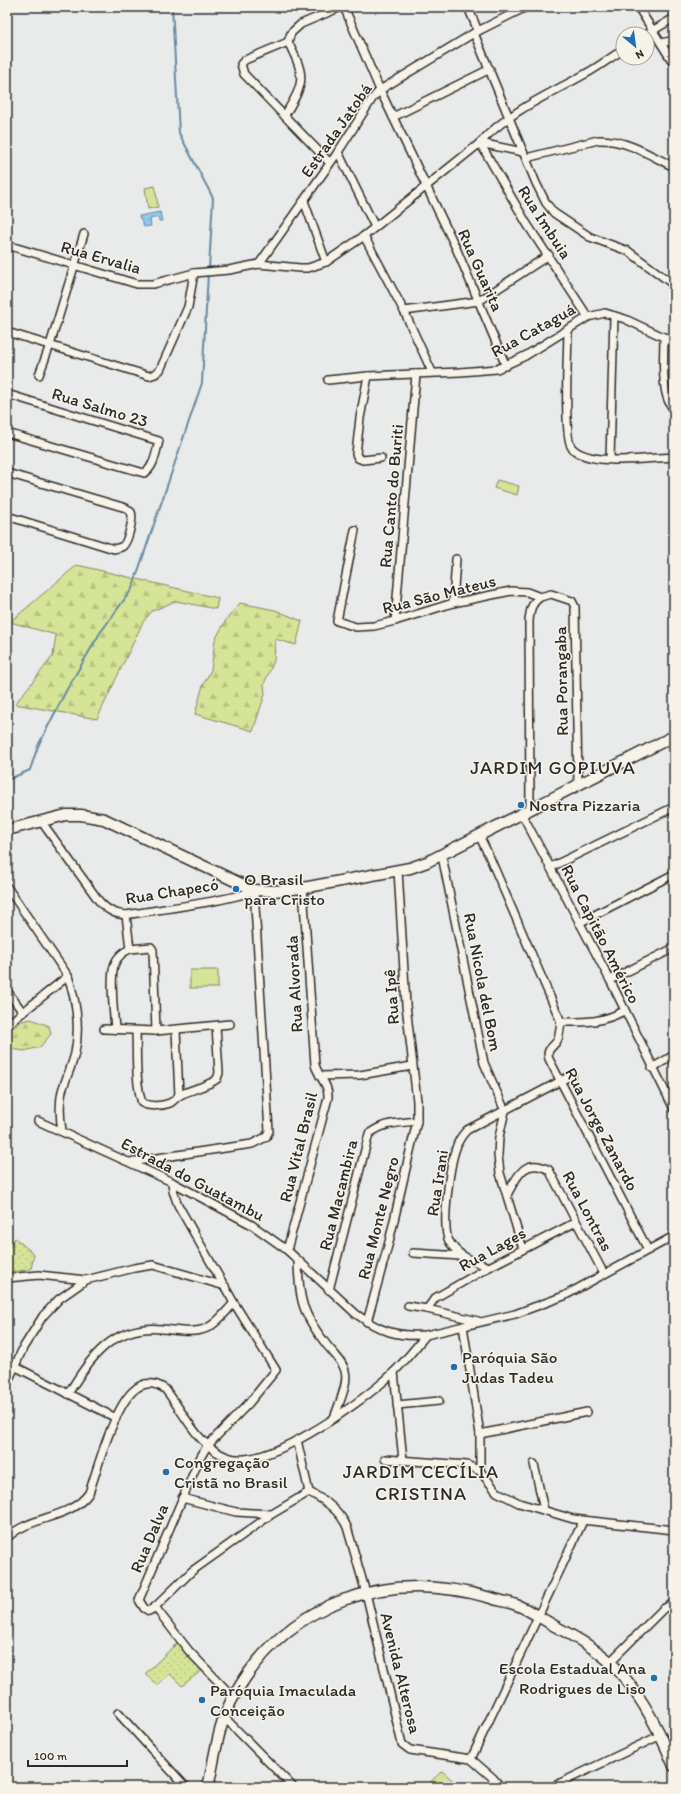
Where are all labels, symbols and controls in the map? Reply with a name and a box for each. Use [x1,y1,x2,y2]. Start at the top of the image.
north arrow [615,26,655,66]
text: N [633,47,646,62]
street label: Estrada Jatobá [296,79,376,181]
street label: Rua Imbuia [514,182,576,262]
street label: Rua Guarita [454,226,508,315]
street label: Rua Ervalia [59,236,143,278]
street label: Rua Cataguá [487,298,579,361]
street label: Rua Salmo 23 [50,383,150,431]
street label: Rua Canto do Buriti [375,423,407,569]
street label: Rua São Mateus [380,570,498,618]
street label: Rua Porangaba [550,626,572,736]
district label: JARDIM GOPIUVA [470,756,636,779]
place label: Nostra Pizzaria [529,795,641,815]
marker: Nostra Pizzaria [516,800,526,810]
street label: Rua Capitão Américo [557,861,645,1007]
place label: O Brasil para Cristo [244,869,325,909]
street label: Rua Chapecó [124,874,220,908]
marker: O Brasil para Cristo [231,884,241,894]
street label: Rua Nicola del Bom [460,911,506,1053]
street label: Rua Alvorada [281,935,307,1033]
street label: Rua Ipê [379,969,403,1025]
street label: Rua Jorge Zanardo [561,1064,643,1194]
street label: Rua Vital Brasil [275,1090,321,1204]
street label: Estrada do Guatambu [118,1133,269,1225]
street label: Rua Macambira [315,1137,362,1253]
street label: Rua Irani [422,1148,452,1218]
street label: Rua Monte Negro [353,1155,403,1281]
street label: Rua Lontras [558,1167,618,1255]
street label: Rua Lages [455,1222,529,1276]
place label: Paróquia São Judas Tadeu [462,1347,558,1387]
marker: Paróquia São Judas Tadeu [449,1362,459,1372]
place label: Congregação Cristã no Brasil [174,1452,288,1492]
district label: JARDIM CECÍLIA CRISTINA [343,1460,499,1505]
marker: Congregação Cristã no Brasil [161,1467,171,1477]
street label: Rua Dalva [126,1500,173,1575]
street label: Avenida Alterosa [376,1610,426,1736]
place label: Escola Estadual Ana Rodrigues de Liso [499,1658,646,1698]
marker: Escola Estadual Ana Rodrigues de Liso [649,1673,659,1683]
place label: Paróquia Imaculada Conceição [210,1680,356,1720]
marker: Paróquia Imaculada Conceição [197,1695,207,1705]
scale bar [28,1742,127,1768]
text: 100 m [34,1749,67,1763]

